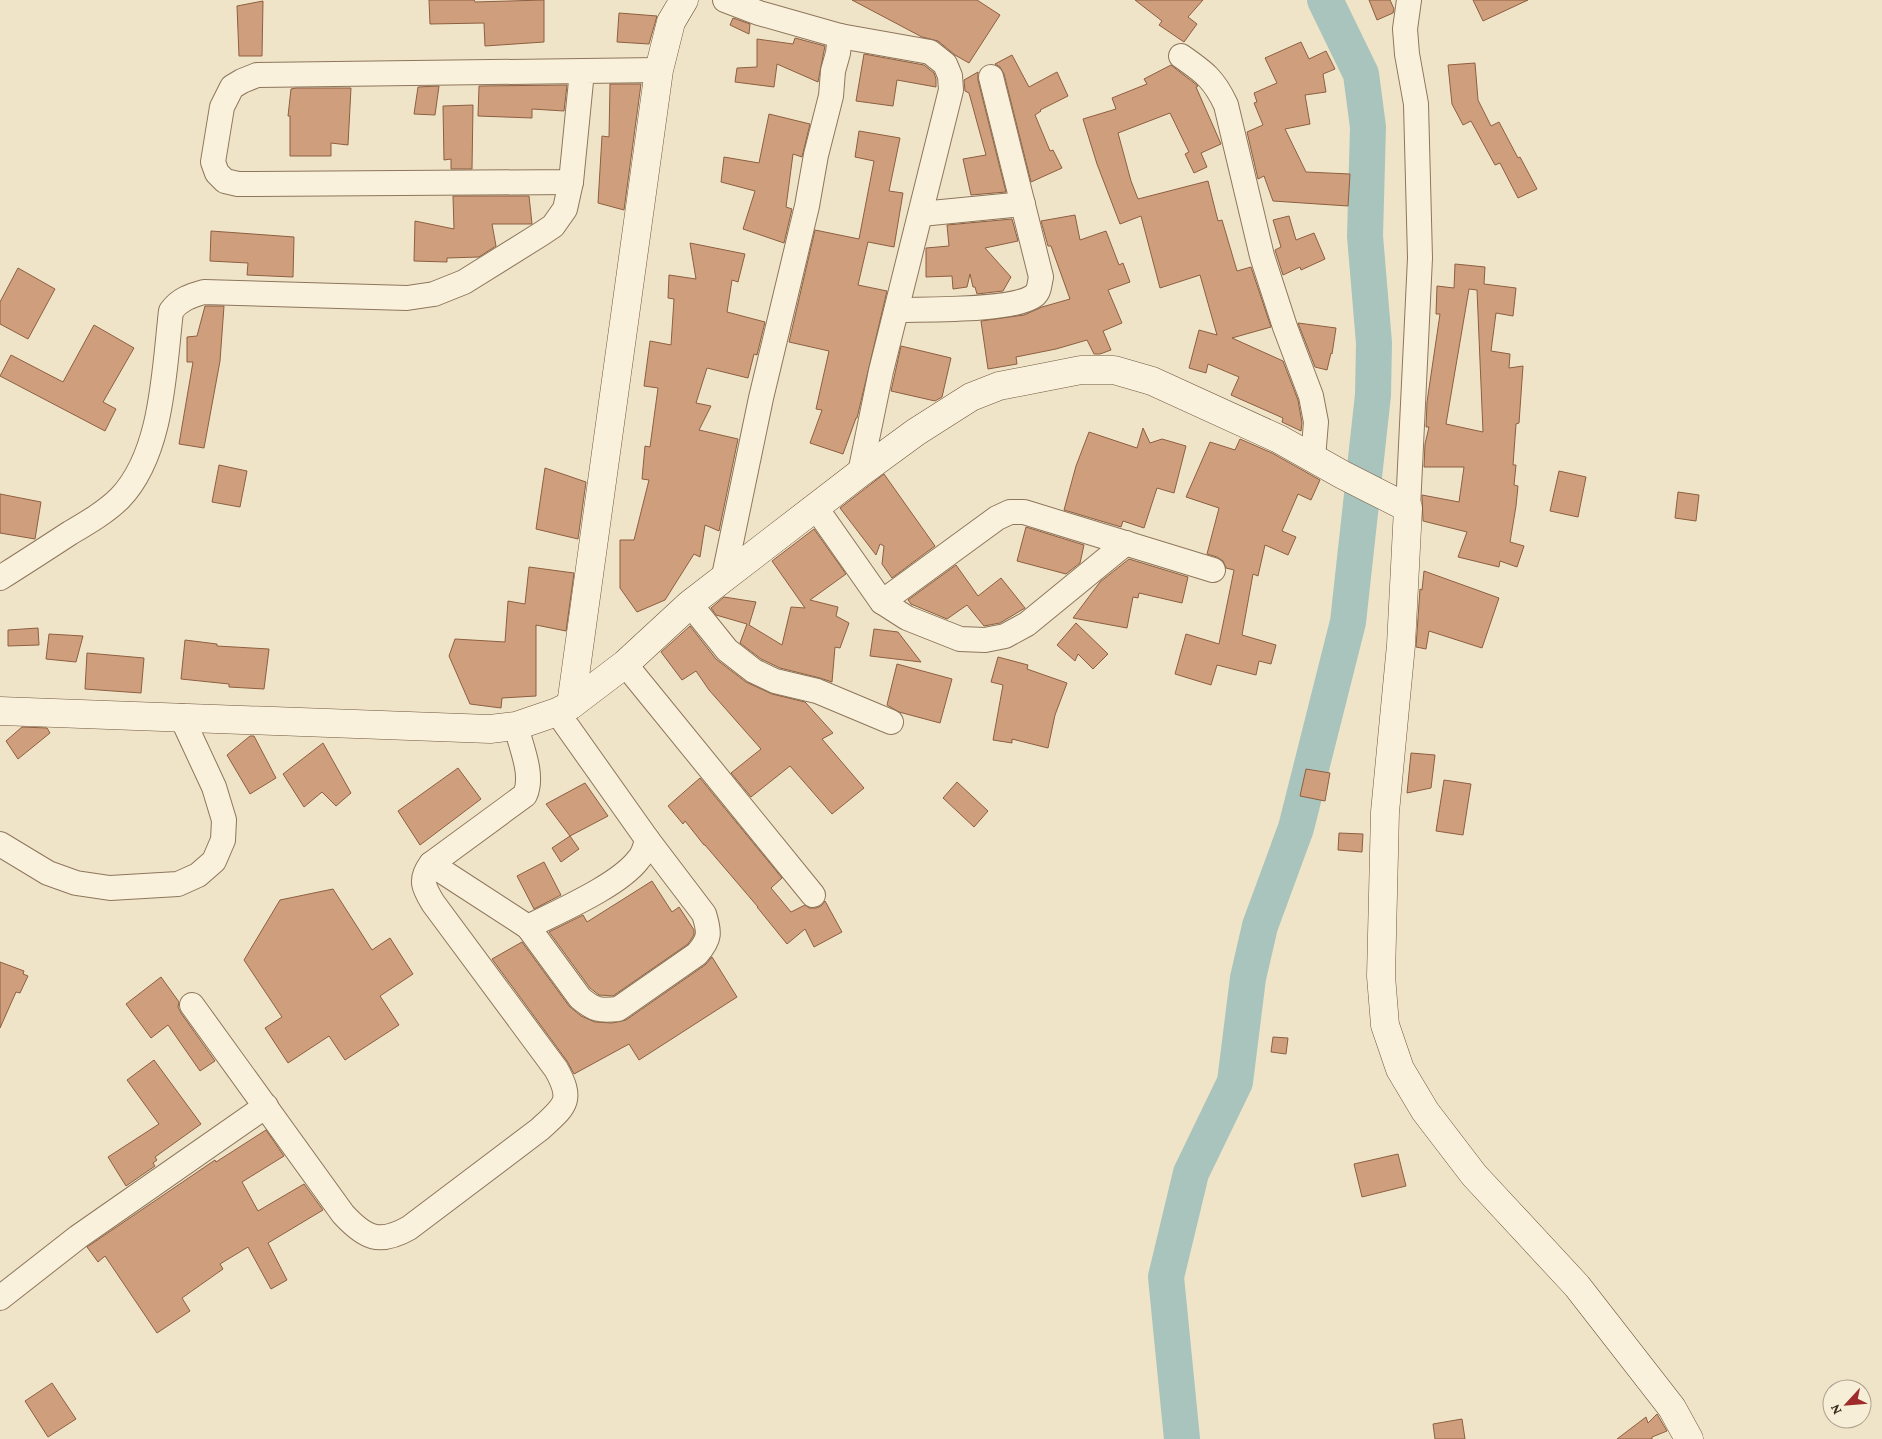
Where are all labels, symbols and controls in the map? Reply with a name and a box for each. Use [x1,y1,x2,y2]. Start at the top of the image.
north arrow [1822,1379,1872,1429]
text: N [1826,1401,1845,1417]

